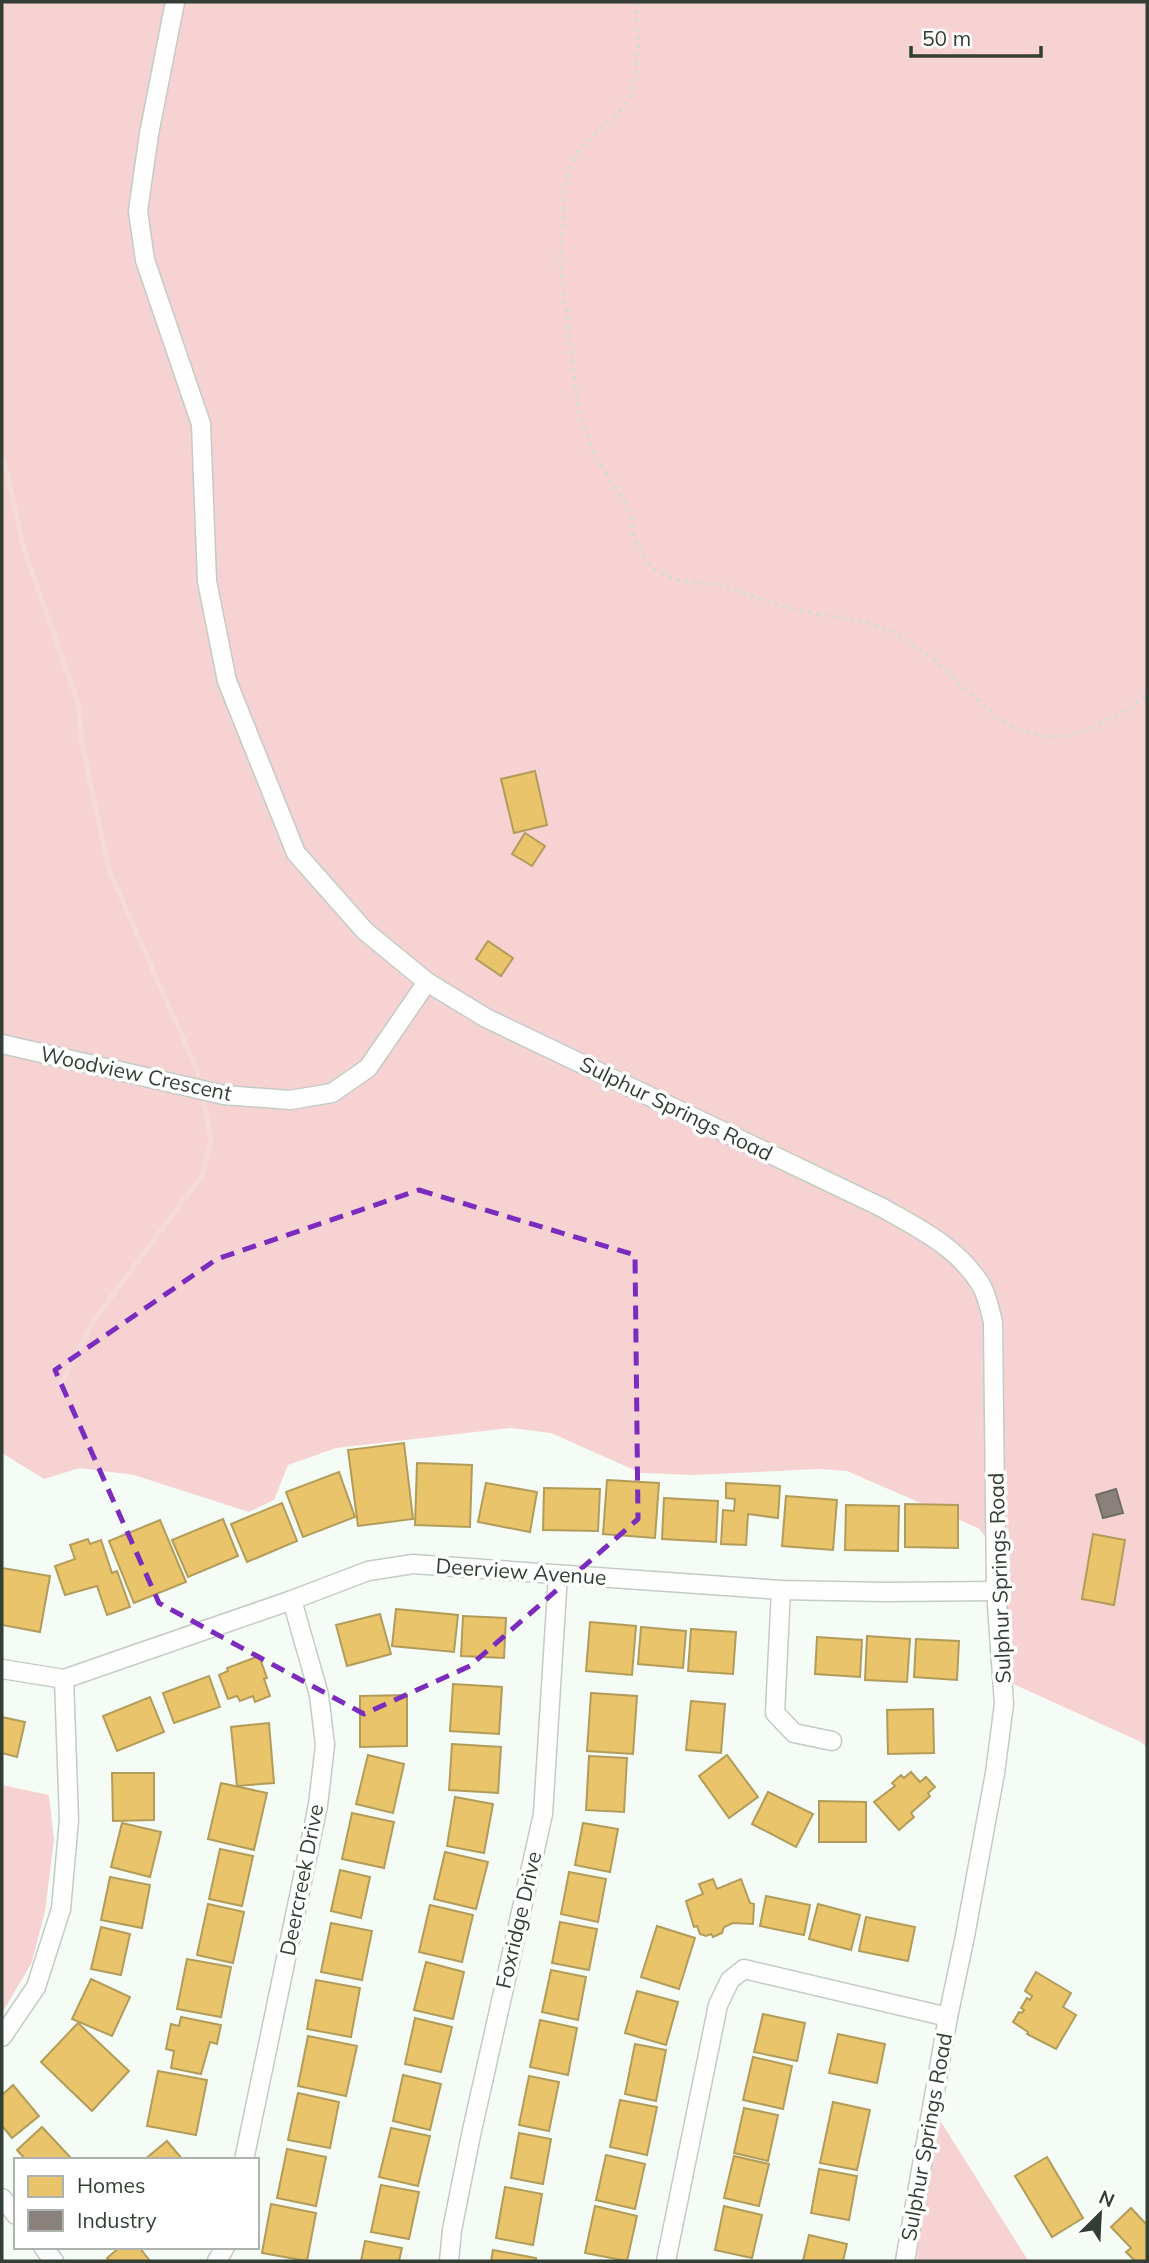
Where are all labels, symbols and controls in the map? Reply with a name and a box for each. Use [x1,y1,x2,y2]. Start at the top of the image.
scale bar [911,14,1040,58]
text: 50 m [922,25,971,51]
street label: Woodview Crescent [38,1040,234,1106]
street label: Sulphur Springs Road [576,1050,777,1166]
street label: Sulphur Springs Road [982,1472,1016,1684]
street label: Deerview Avenue [435,1552,607,1590]
street label: Deercreek Drive [274,1802,328,1958]
street label: Foxridge Drive [490,1849,546,1991]
street label: Sulphur Springs Road [895,2031,957,2243]
legend [14,2158,259,2249]
text: Homes [77,2172,145,2198]
north arrow [1065,2179,1135,2249]
text: N [1095,2185,1118,2212]
text: Industry [77,2207,157,2233]

